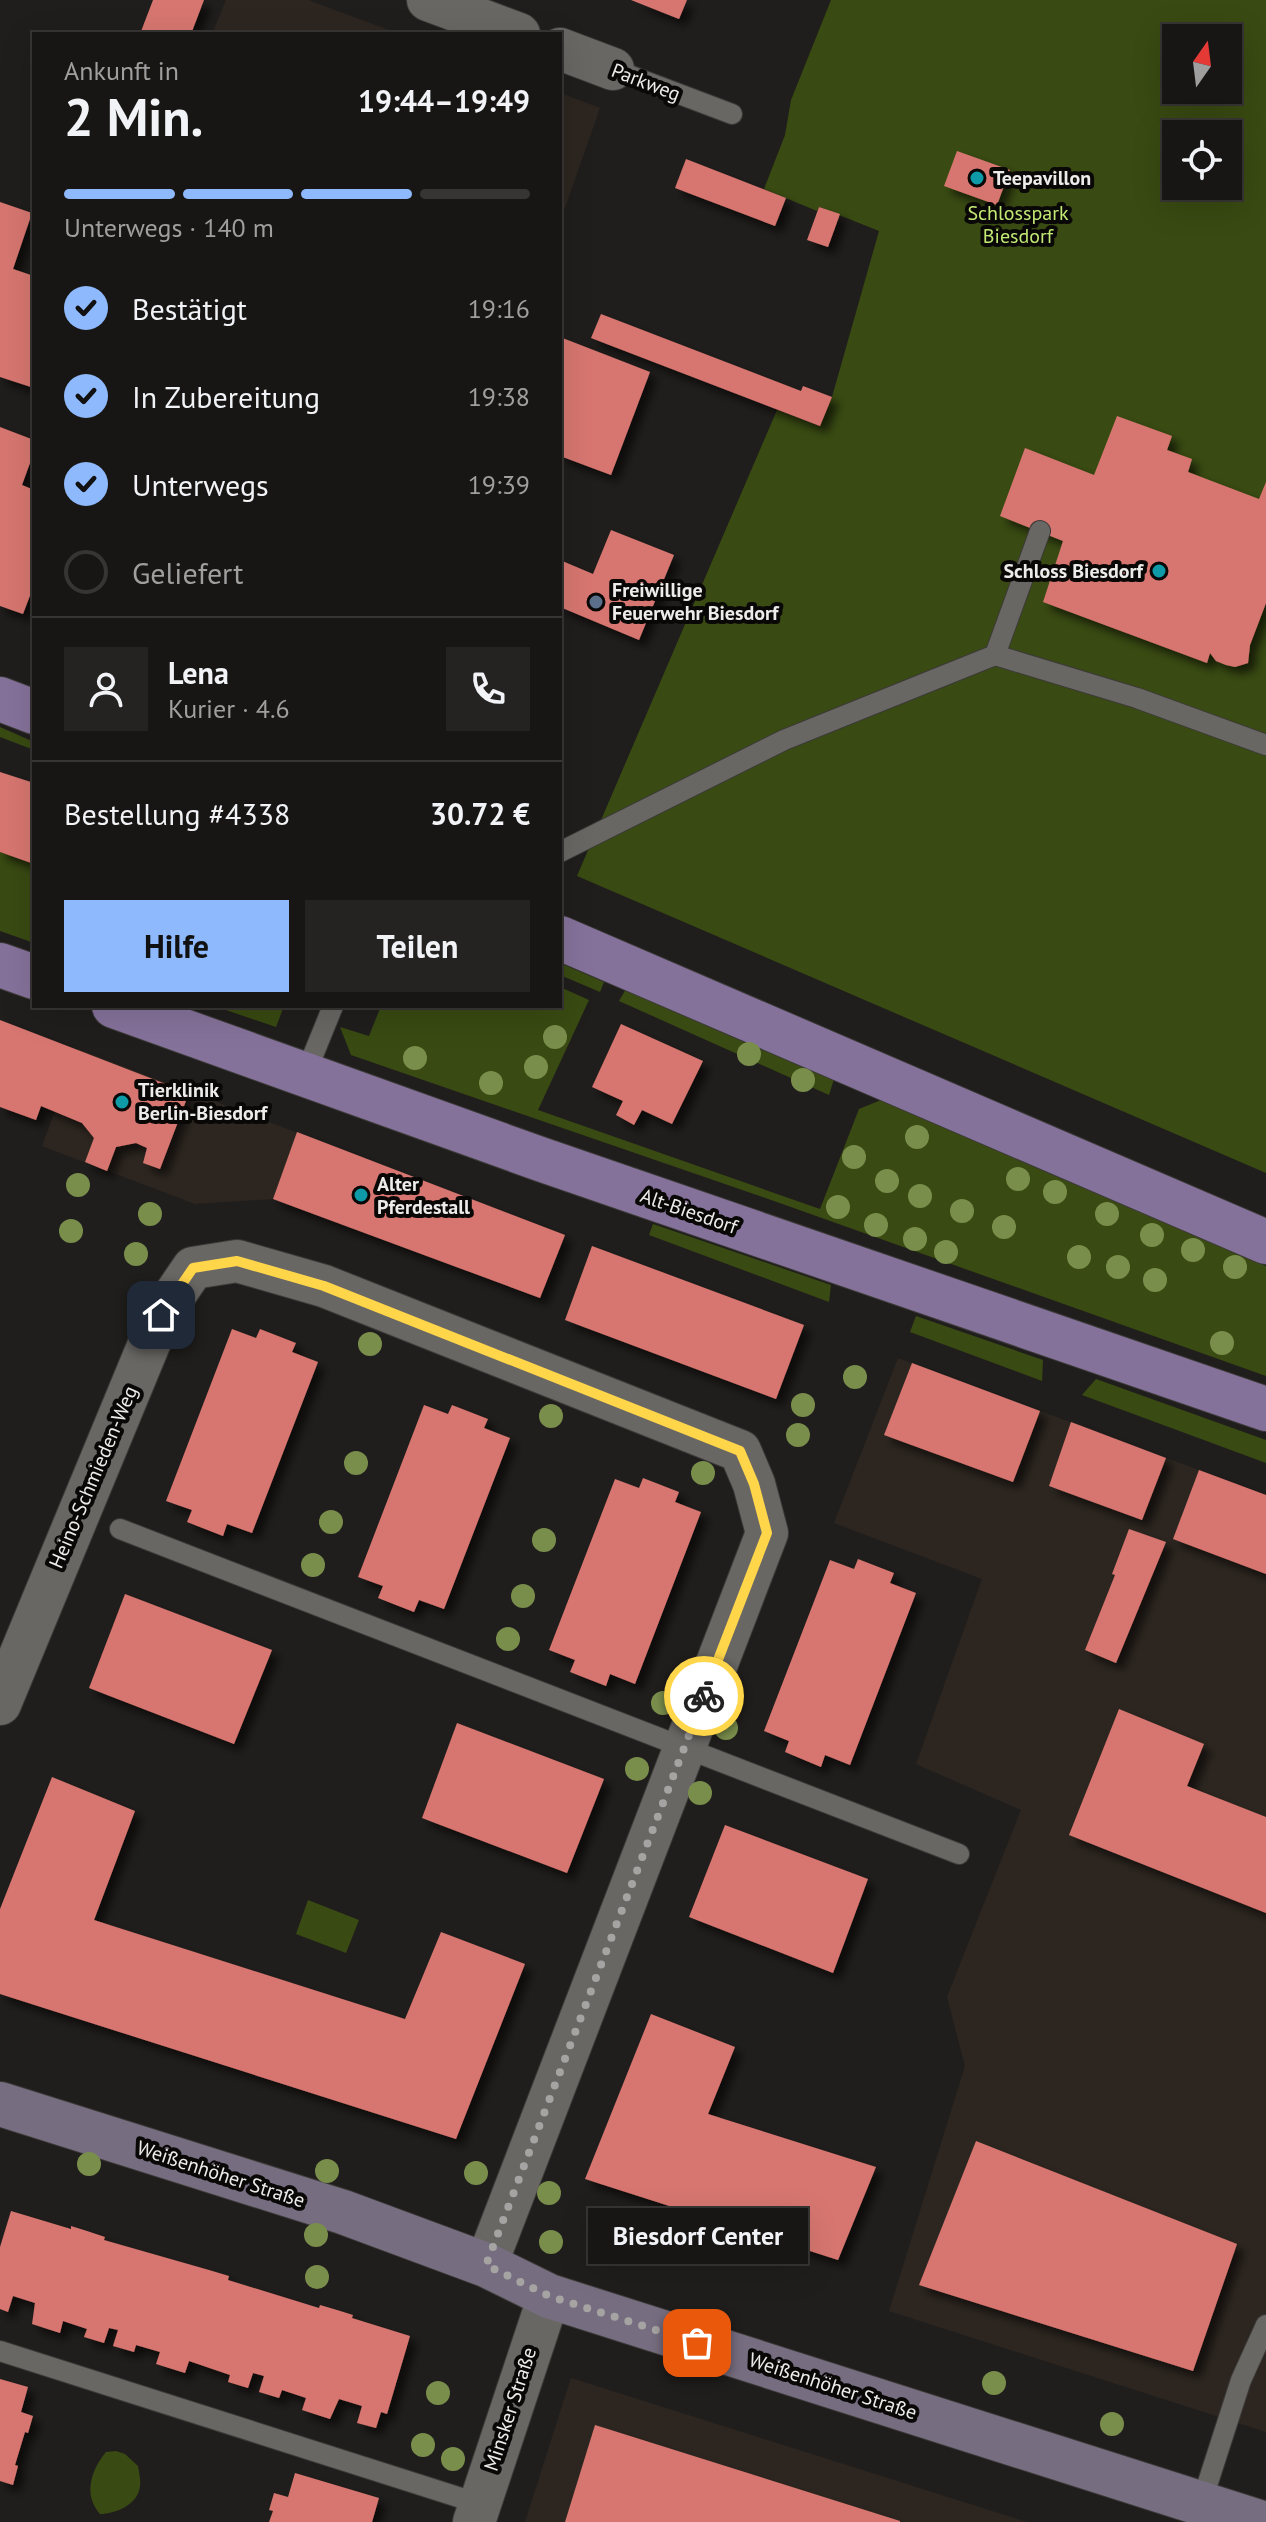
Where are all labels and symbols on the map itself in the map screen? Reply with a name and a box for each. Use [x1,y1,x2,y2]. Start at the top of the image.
north arrow [1162,24,1242,104]
street label: Parkweg [608,57,684,107]
place label: Teepavillon [993,165,1091,191]
marker: Teepavillon [968,169,986,187]
park label: Schlosspark Biesdorf [967,200,1069,249]
place label: Schloss Biesdorf [1004,558,1145,584]
marker: Schloss Biesdorf [1150,562,1168,580]
place label: Freiwillige Feuerwehr Biesdorf [612,577,780,626]
marker: Freiwillige Feuerwehr Biesdorf [587,593,605,611]
place label: Tierklinik Berlin-Biesdorf [138,1077,269,1126]
marker: Tierklinik Berlin-Biesdorf [113,1093,131,1111]
place label: Alter Pferdestall [377,1171,470,1220]
street label: Alt-Biesdorf [637,1182,743,1240]
marker: Alter Pferdestall [352,1186,370,1204]
pin [127,1281,195,1349]
street label: Heino-Schmieden-Weg [43,1382,143,1572]
courier [664,1656,744,1736]
street label: Weißenhöher Straße [134,2135,308,2213]
callout: Biesdorf Center [587,2207,807,2263]
pin [663,2309,731,2377]
street label: Minsker Straße [478,2344,542,2474]
street label: Weißenhöher Straße [746,2347,920,2425]

